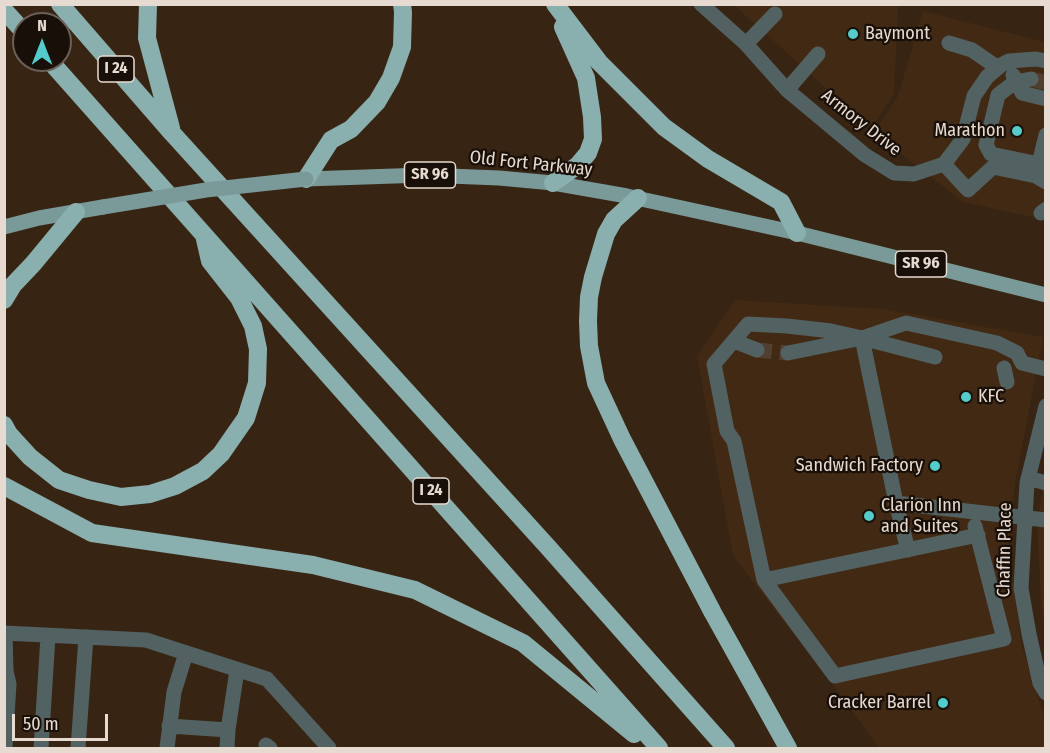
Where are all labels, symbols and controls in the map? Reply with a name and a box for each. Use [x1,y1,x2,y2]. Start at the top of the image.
north arrow [12,12,72,72]
text: N [37,16,47,35]
place label: Baymont [865,23,930,45]
marker: Baymont [846,27,860,41]
road number: I 24 [98,56,134,82]
street label: Armory Drive [817,85,905,161]
place label: Marathon [935,120,1005,142]
marker: Marathon [1010,124,1024,138]
street label: Old Fort Parkway [469,147,593,181]
road number: SR 96 [404,162,456,188]
road number: SR 96 [896,251,946,277]
place label: KFC [978,386,1004,408]
marker: KFC [959,390,973,404]
place label: Sandwich Factory [796,455,923,477]
marker: Sandwich Factory [928,459,942,473]
road number: I 24 [413,478,449,504]
place label: Clarion Inn and Suites [881,495,961,538]
street label: Chaffin Place [993,502,1017,598]
marker: Clarion Inn and Suites [862,509,876,523]
place label: Cracker Barrel [828,692,931,714]
marker: Cracker Barrel [936,696,950,710]
scale bar [15,702,111,740]
text: 50 m [23,713,59,735]

